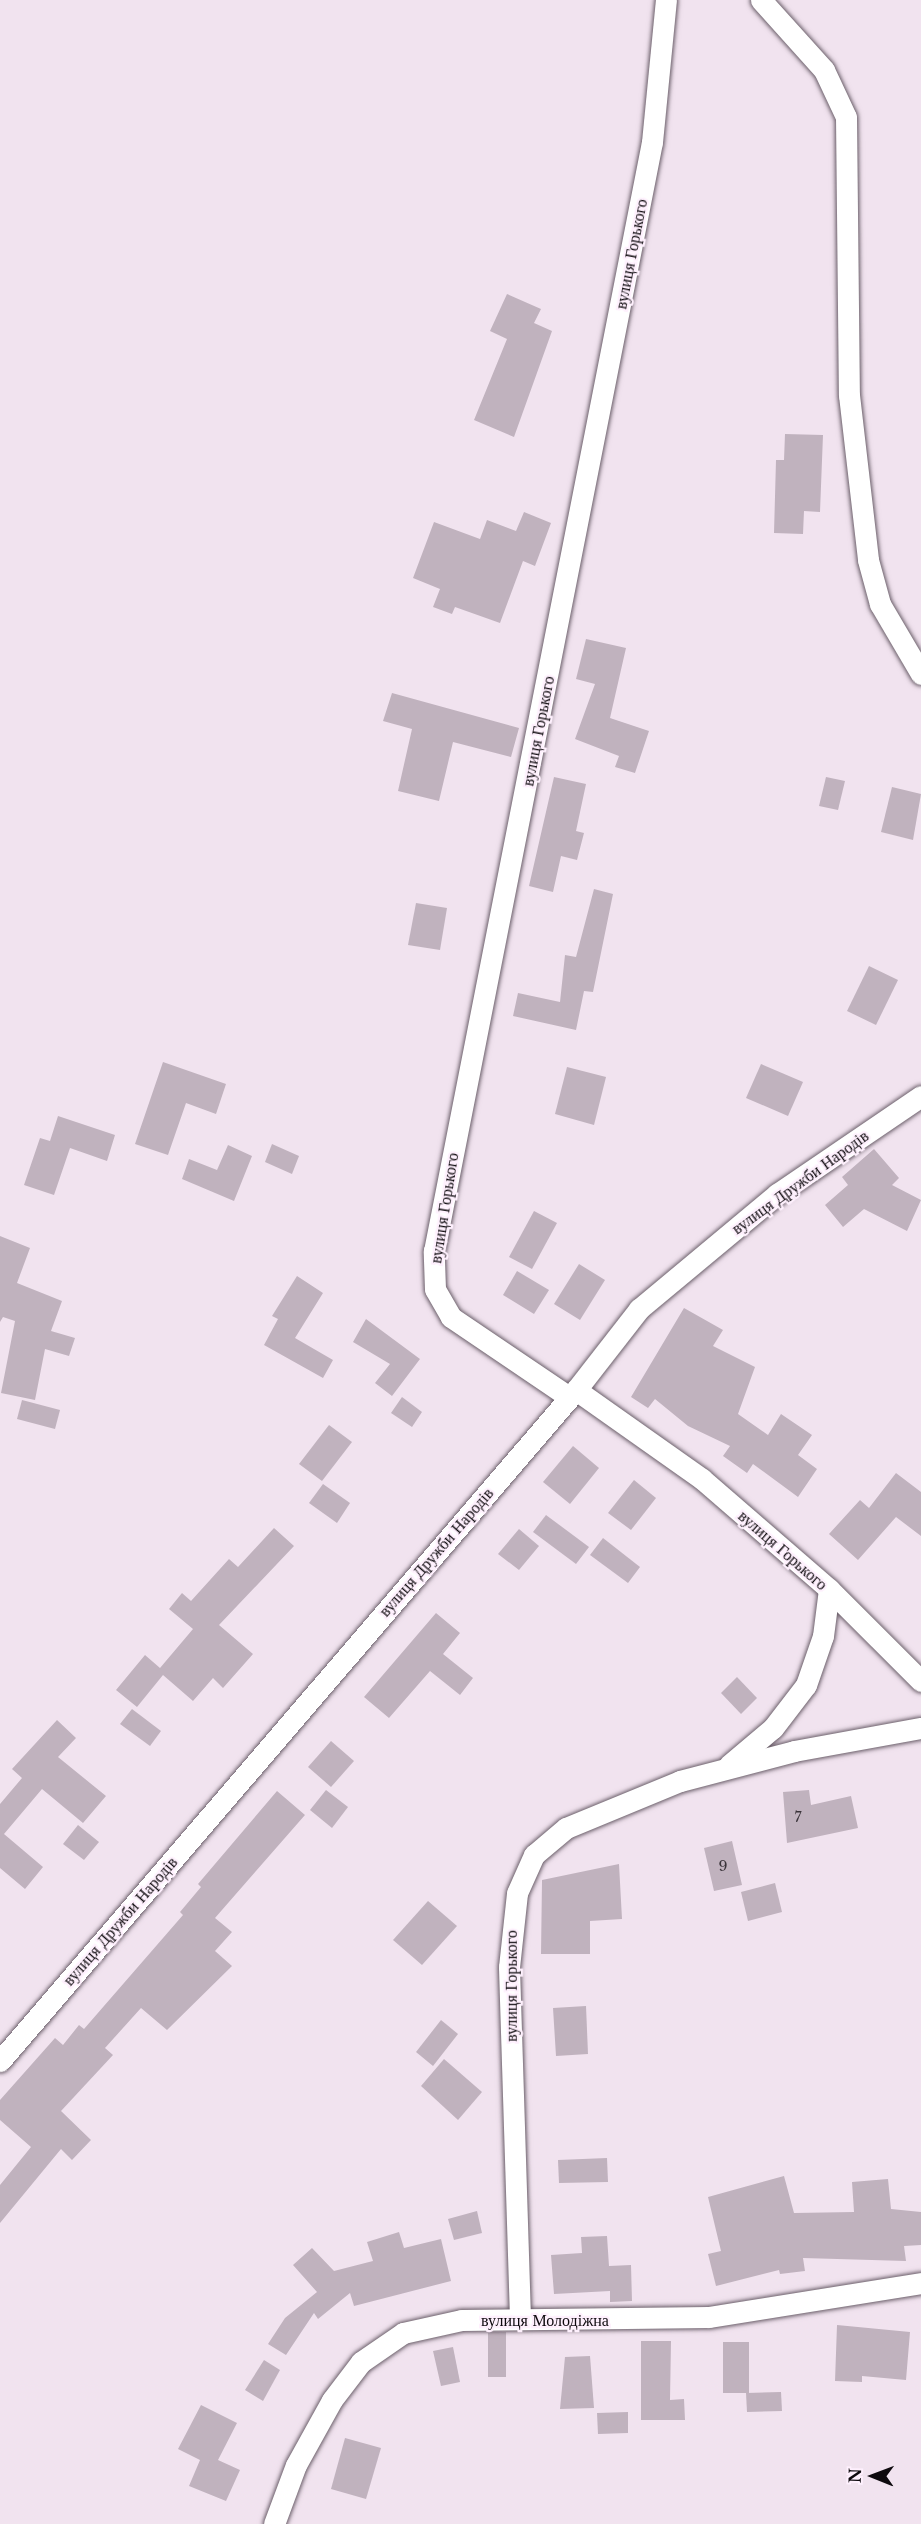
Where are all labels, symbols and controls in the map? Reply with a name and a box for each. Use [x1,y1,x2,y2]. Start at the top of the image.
street label: вулиця Горького [611,197,651,311]
street label: вулиця Горького [518,674,558,788]
street label: вулиця Дружби Народів [728,1126,872,1238]
street label: вулиця Горького [426,1151,462,1265]
street label: вулиця Дружби Народів [375,1484,497,1620]
street label: вулиця Горького [735,1506,831,1594]
house number: 7 [794,1809,802,1825]
street label: вулиця Дружби Народів [59,1853,181,1989]
house number: 9 [718,1858,728,1874]
street label: вулиця Горького [501,1930,521,2042]
street label: вулиця Молодіжна [481,2310,609,2330]
north arrow [843,2446,903,2506]
text: N [845,2468,865,2483]

